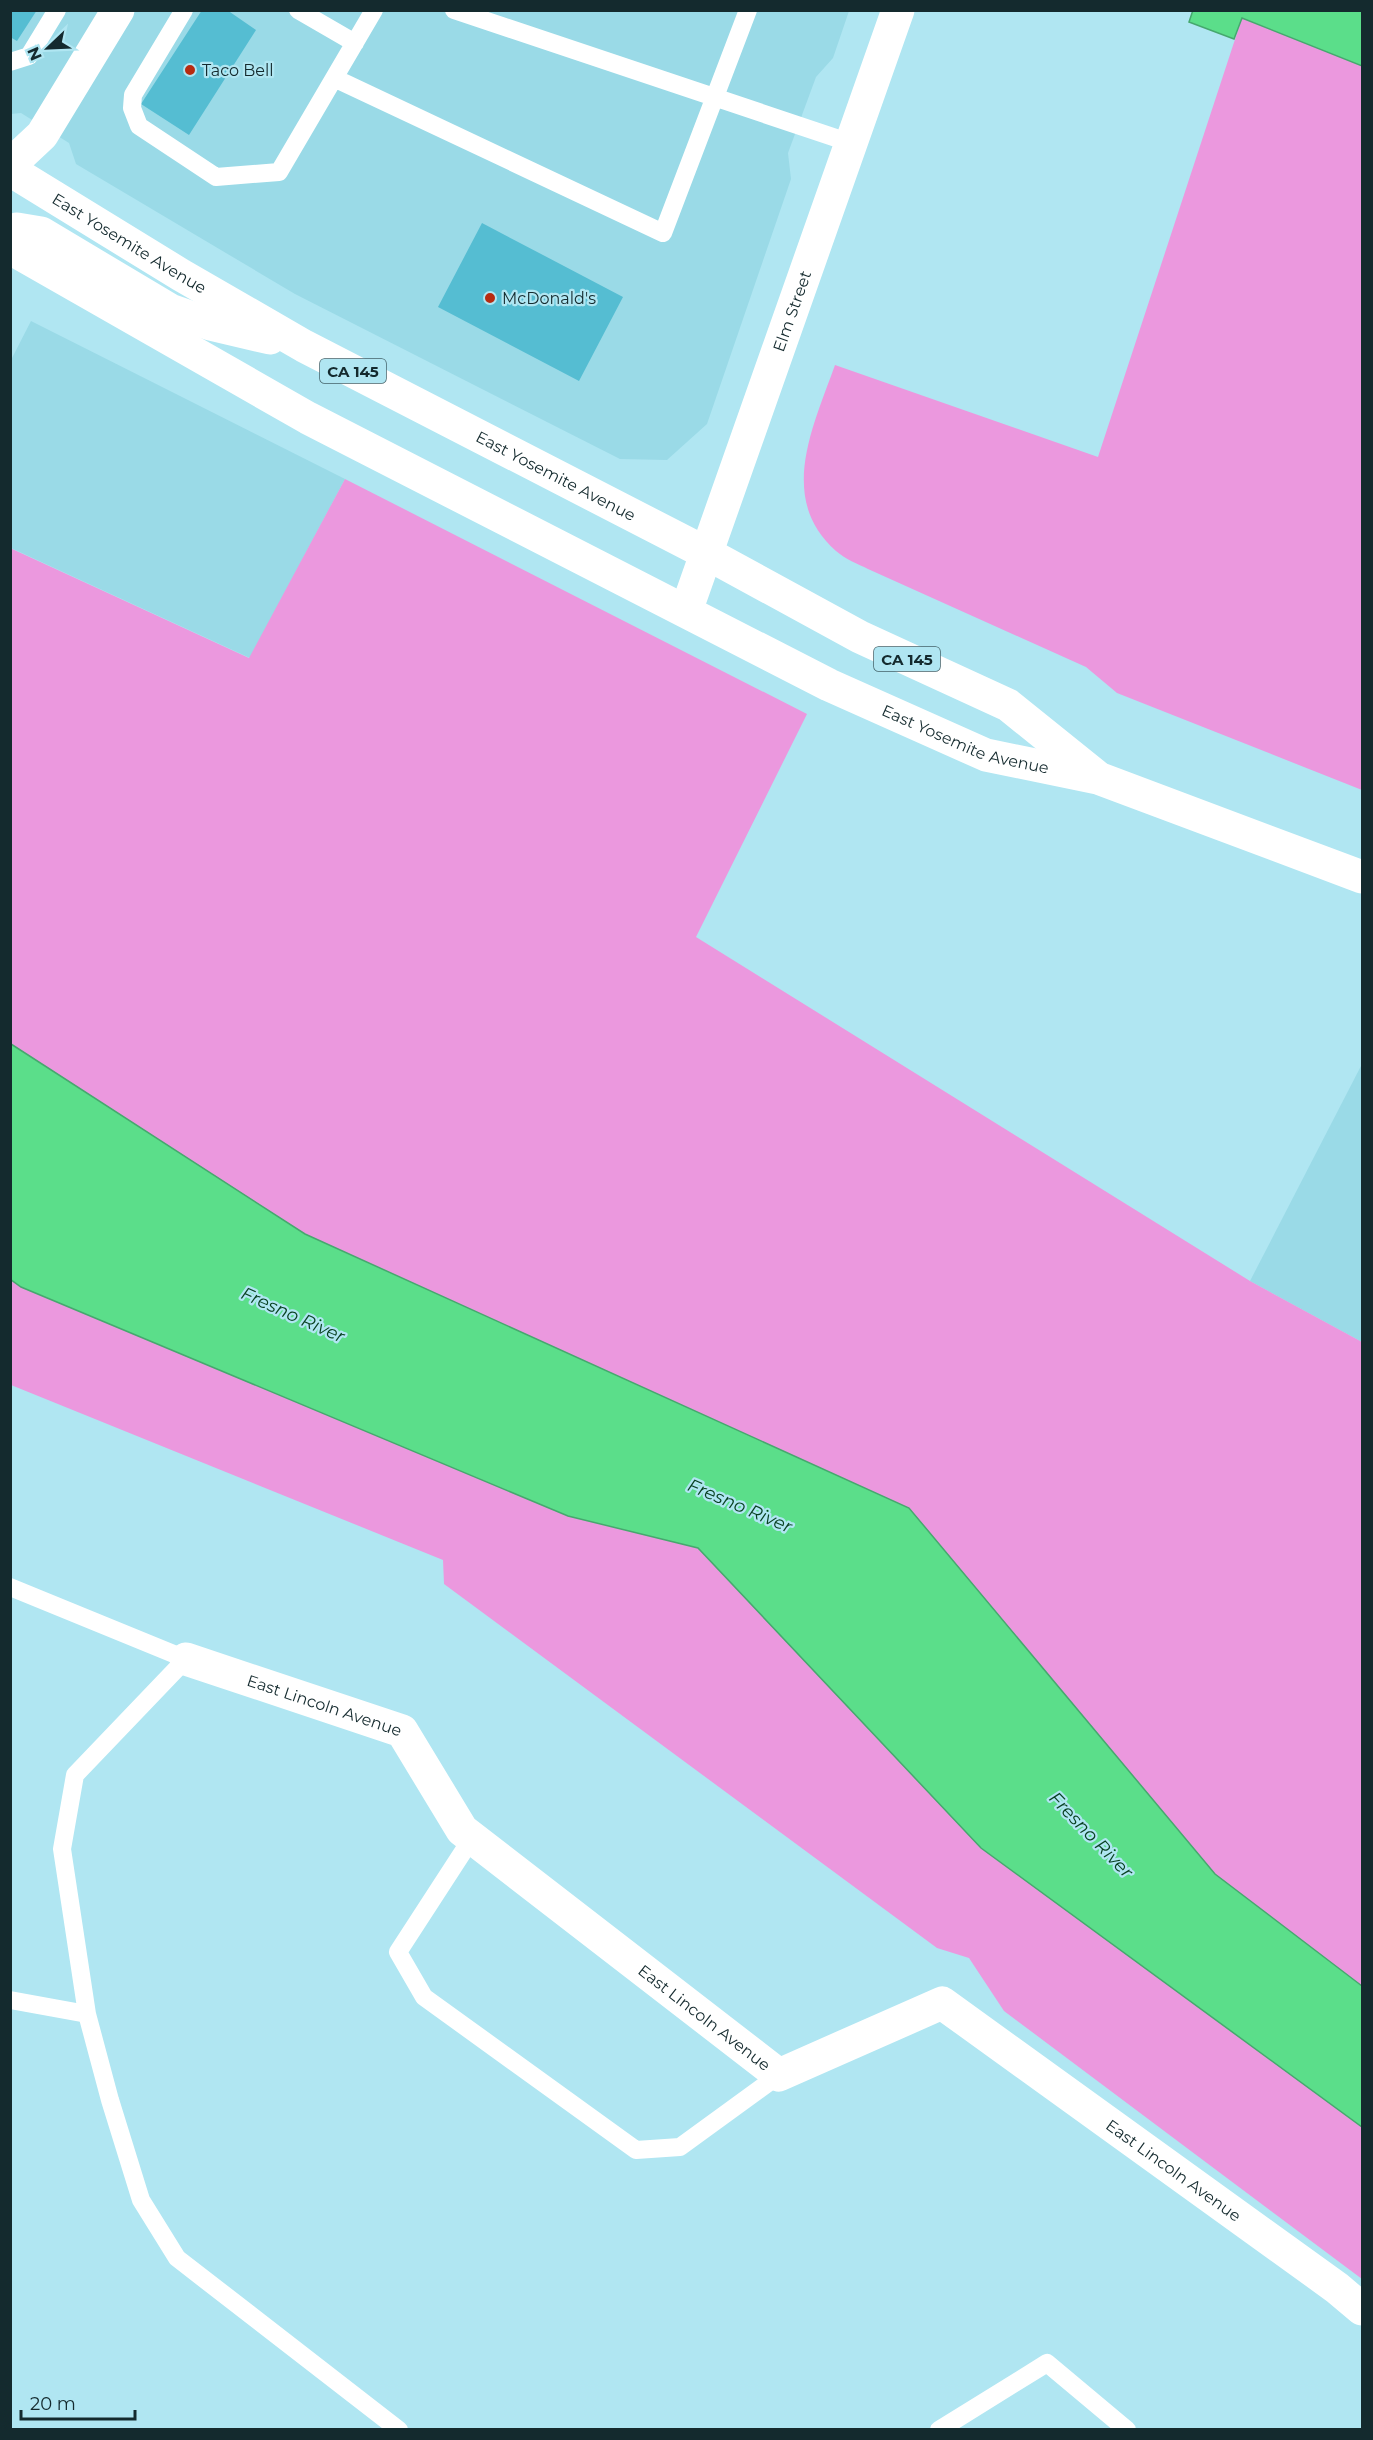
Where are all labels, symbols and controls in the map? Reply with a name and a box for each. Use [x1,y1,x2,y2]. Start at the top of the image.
north arrow [18,18,78,78]
text: N [23,44,46,63]
place label: Taco Bell [202,61,274,80]
marker: Taco Bell [183,63,197,77]
street label: East Yosemite Avenue [49,189,210,297]
street label: Elm Street [769,268,815,354]
place label: McDonald's [502,289,596,308]
marker: McDonald's [483,291,497,305]
road number: CA 145 [320,359,386,383]
street label: East Yosemite Avenue [473,427,639,525]
road number: CA 145 [874,647,940,671]
street label: East Yosemite Avenue [879,700,1051,777]
water label: Fresno River [238,1282,349,1348]
water label: Fresno River [684,1474,796,1538]
street label: East Lincoln Avenue [245,1671,404,1740]
water label: Fresno River [1044,1787,1138,1883]
street label: East Lincoln Avenue [635,1960,774,2074]
street label: East Lincoln Avenue [1103,2115,1245,2225]
scale bar [21,2383,135,2421]
text: 20 m [30,2393,76,2415]

